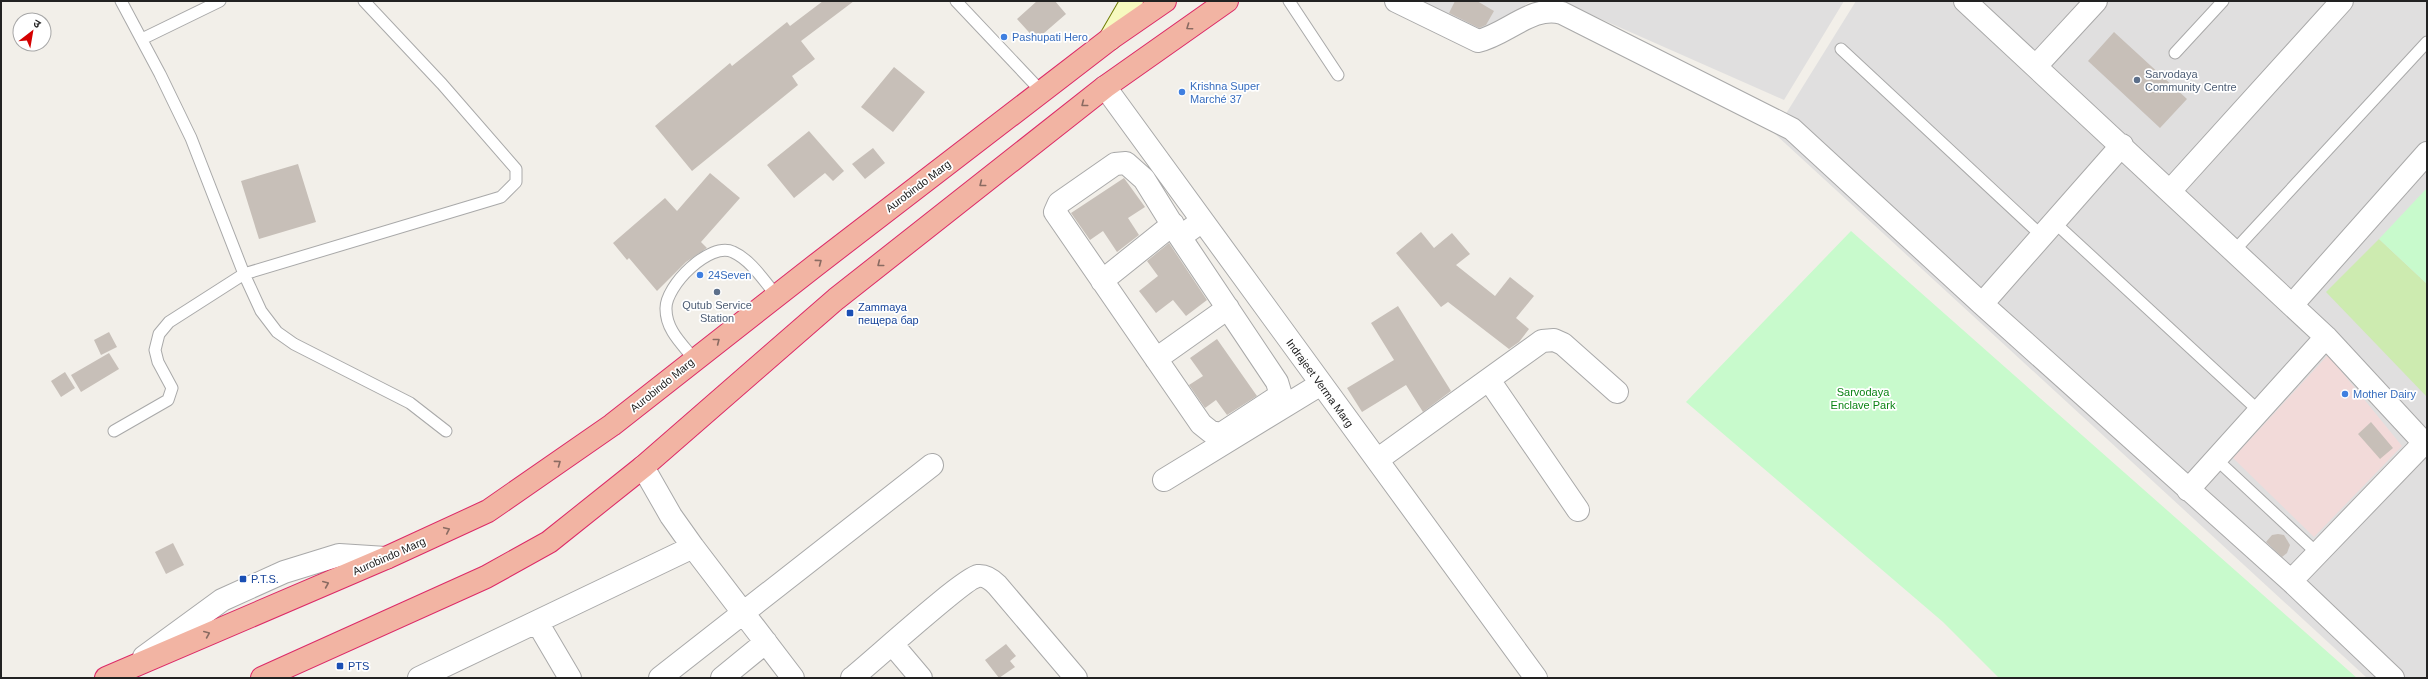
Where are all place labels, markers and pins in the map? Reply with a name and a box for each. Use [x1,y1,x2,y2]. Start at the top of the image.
place label: Pashupati Hero [1012,31,1088,43]
marker: Pashupati Hero [999,32,1009,42]
place label: Sarvodaya Community Centre [2145,68,2237,93]
marker: Sarvodaya Community Centre [2132,75,2142,85]
place label: Krishna Super Marché 37 [1190,80,1260,105]
marker: Krishna Super Marché 37 [1177,87,1187,97]
place label: 24Seven [708,269,751,281]
marker: 24Seven [695,270,705,280]
marker: Qutub Service Station [712,287,722,297]
place label: Qutub Service Station [682,299,752,324]
place label: Zammaya пещера бар [858,301,919,326]
marker: Zammaya пещера бар [845,308,855,318]
place label: Mother Dairy [2353,388,2416,400]
marker: Mother Dairy [2340,389,2350,399]
place label: P.T.S. [251,573,279,585]
marker: P.T.S. [238,574,248,584]
place label: PTS [348,660,369,672]
marker: PTS [335,661,345,671]

